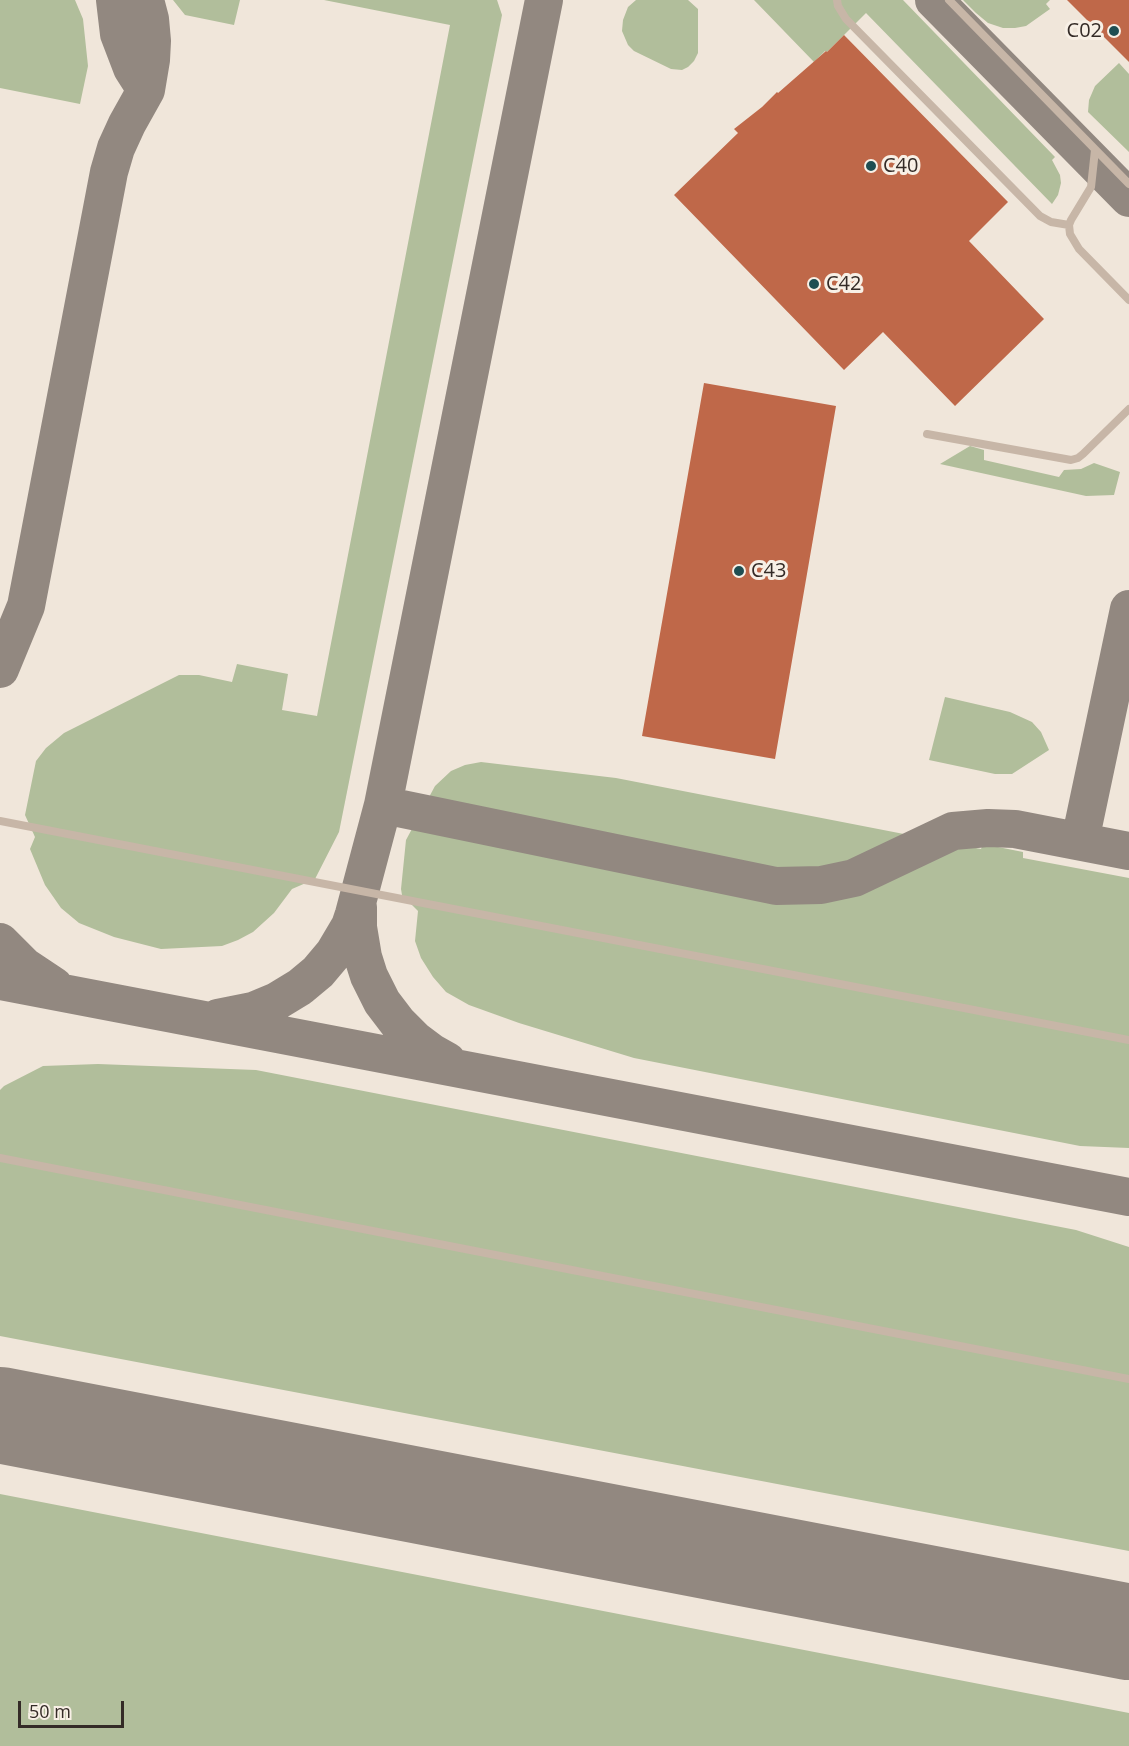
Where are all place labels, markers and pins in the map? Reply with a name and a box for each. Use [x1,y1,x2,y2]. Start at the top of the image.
place label: C02 [1067,19,1102,43]
marker: C02 [1107,24,1121,38]
place label: C40 [883,154,918,178]
marker: C40 [864,159,878,173]
place label: C42 [826,272,861,296]
marker: C42 [807,277,821,291]
place label: C43 [751,559,786,583]
marker: C43 [732,564,746,578]

